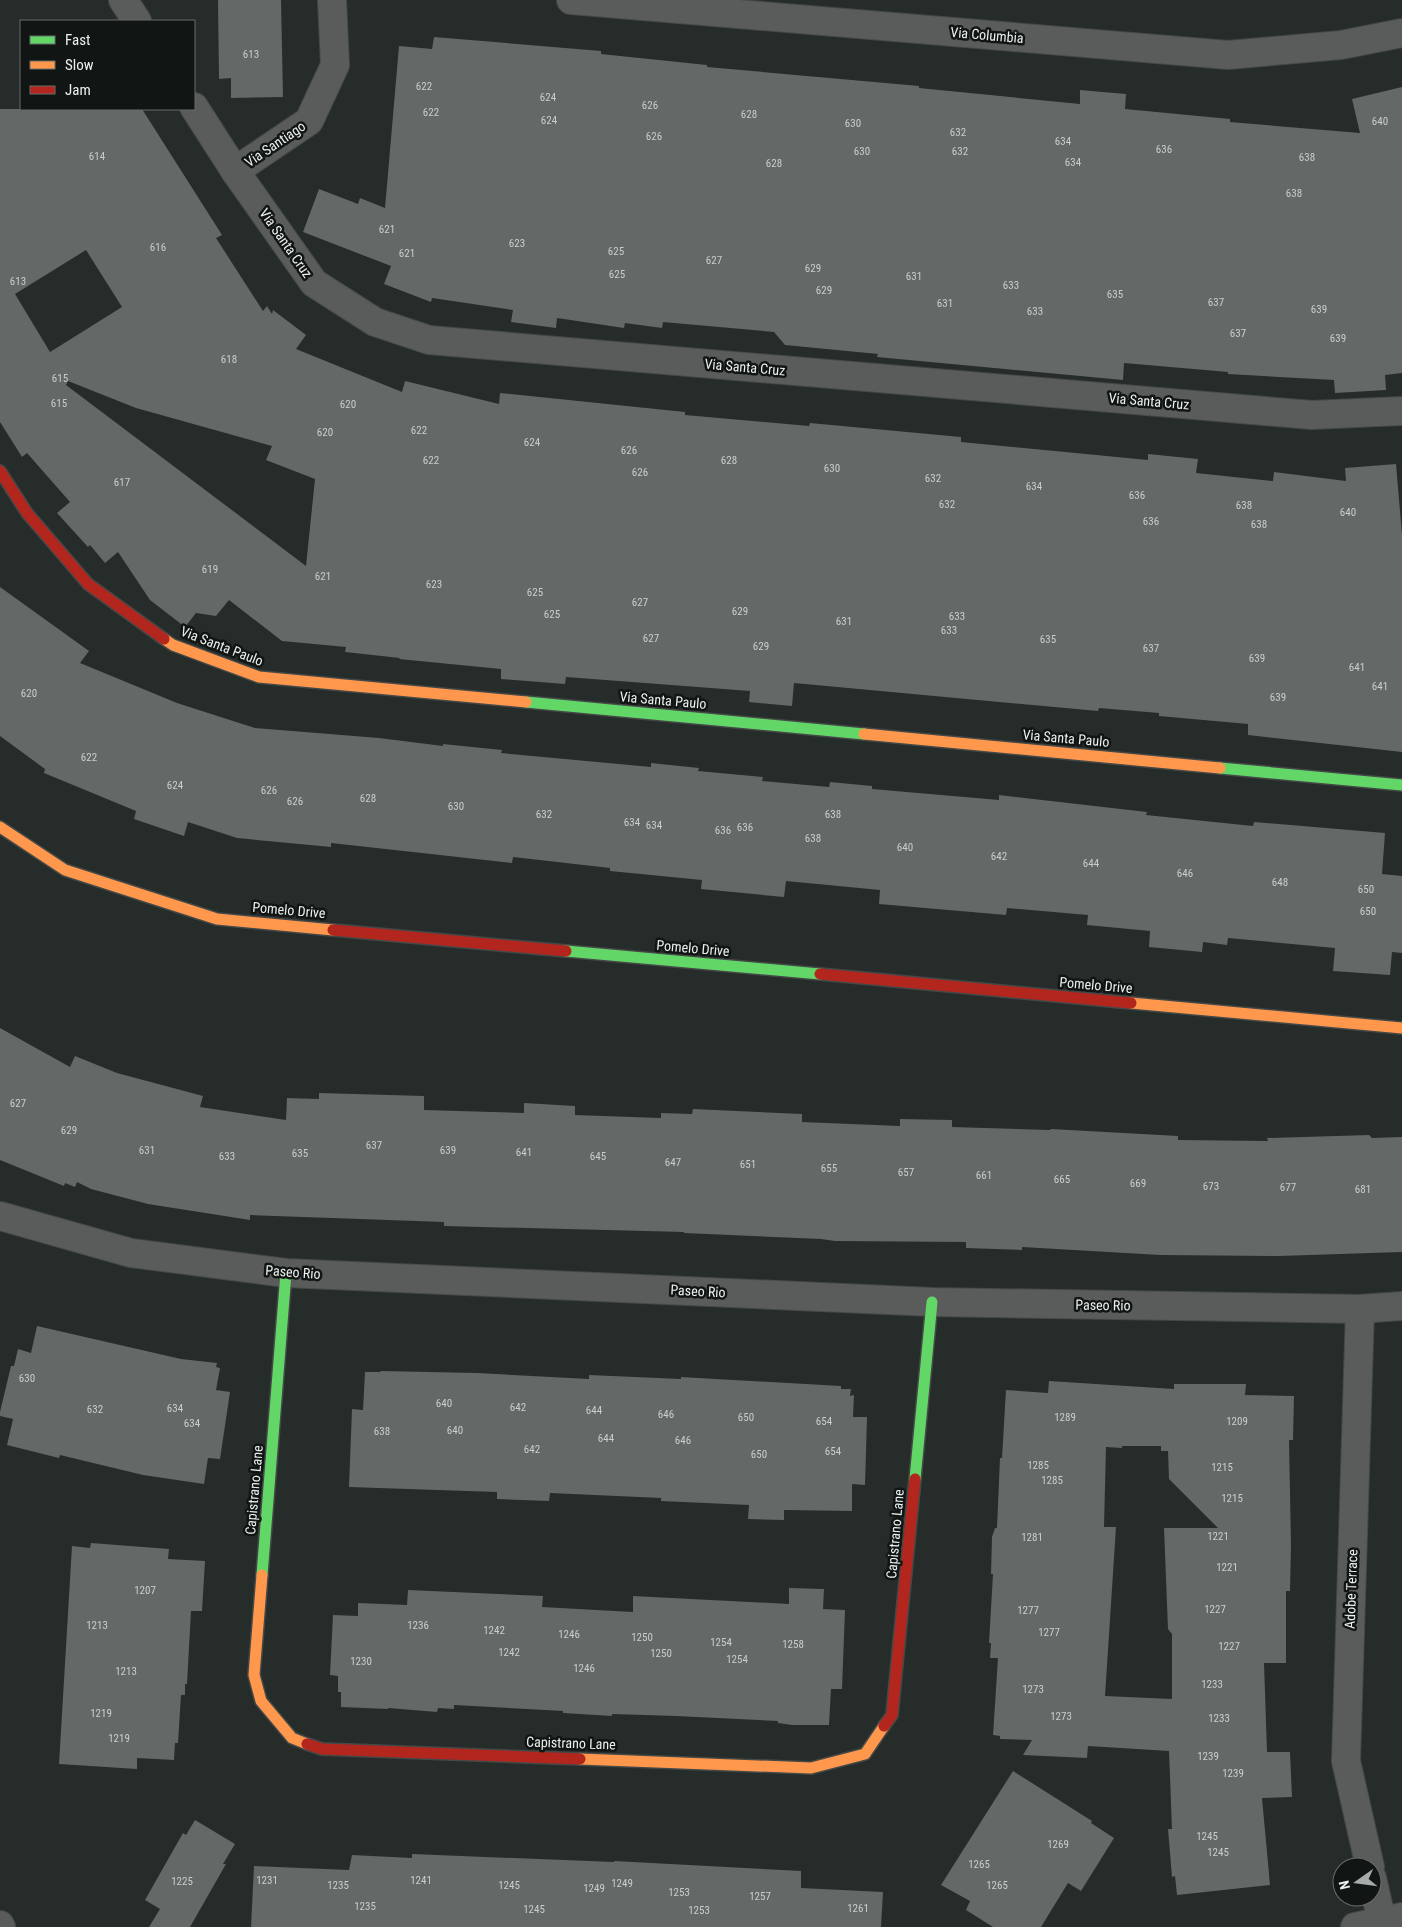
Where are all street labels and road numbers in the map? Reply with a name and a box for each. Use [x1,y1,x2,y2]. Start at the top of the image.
street label: Via Columbia [950,24,1024,46]
street label: Via Santiago [242,118,308,170]
street label: Via Santa Cruz [256,205,316,281]
street label: Via Santa Cruz [704,356,786,378]
street label: Via Santa Cruz [1108,390,1190,412]
street label: Via Santa Paulo [178,623,266,669]
street label: Via Santa Paulo [619,688,707,712]
street label: Via Santa Paulo [1022,726,1110,750]
street label: Pomelo Drive [252,899,327,921]
street label: Pomelo Drive [656,937,731,959]
street label: Pomelo Drive [1059,974,1134,996]
street label: Paseo Rio [265,1262,321,1282]
street label: Paseo Rio [670,1282,726,1300]
street label: Paseo Rio [1075,1297,1131,1313]
street label: Capistrano Lane [242,1444,266,1535]
street label: Capistrano Lane [883,1488,907,1579]
street label: Adobe Terrace [1342,1549,1360,1629]
street label: Capistrano Lane [526,1733,617,1753]

